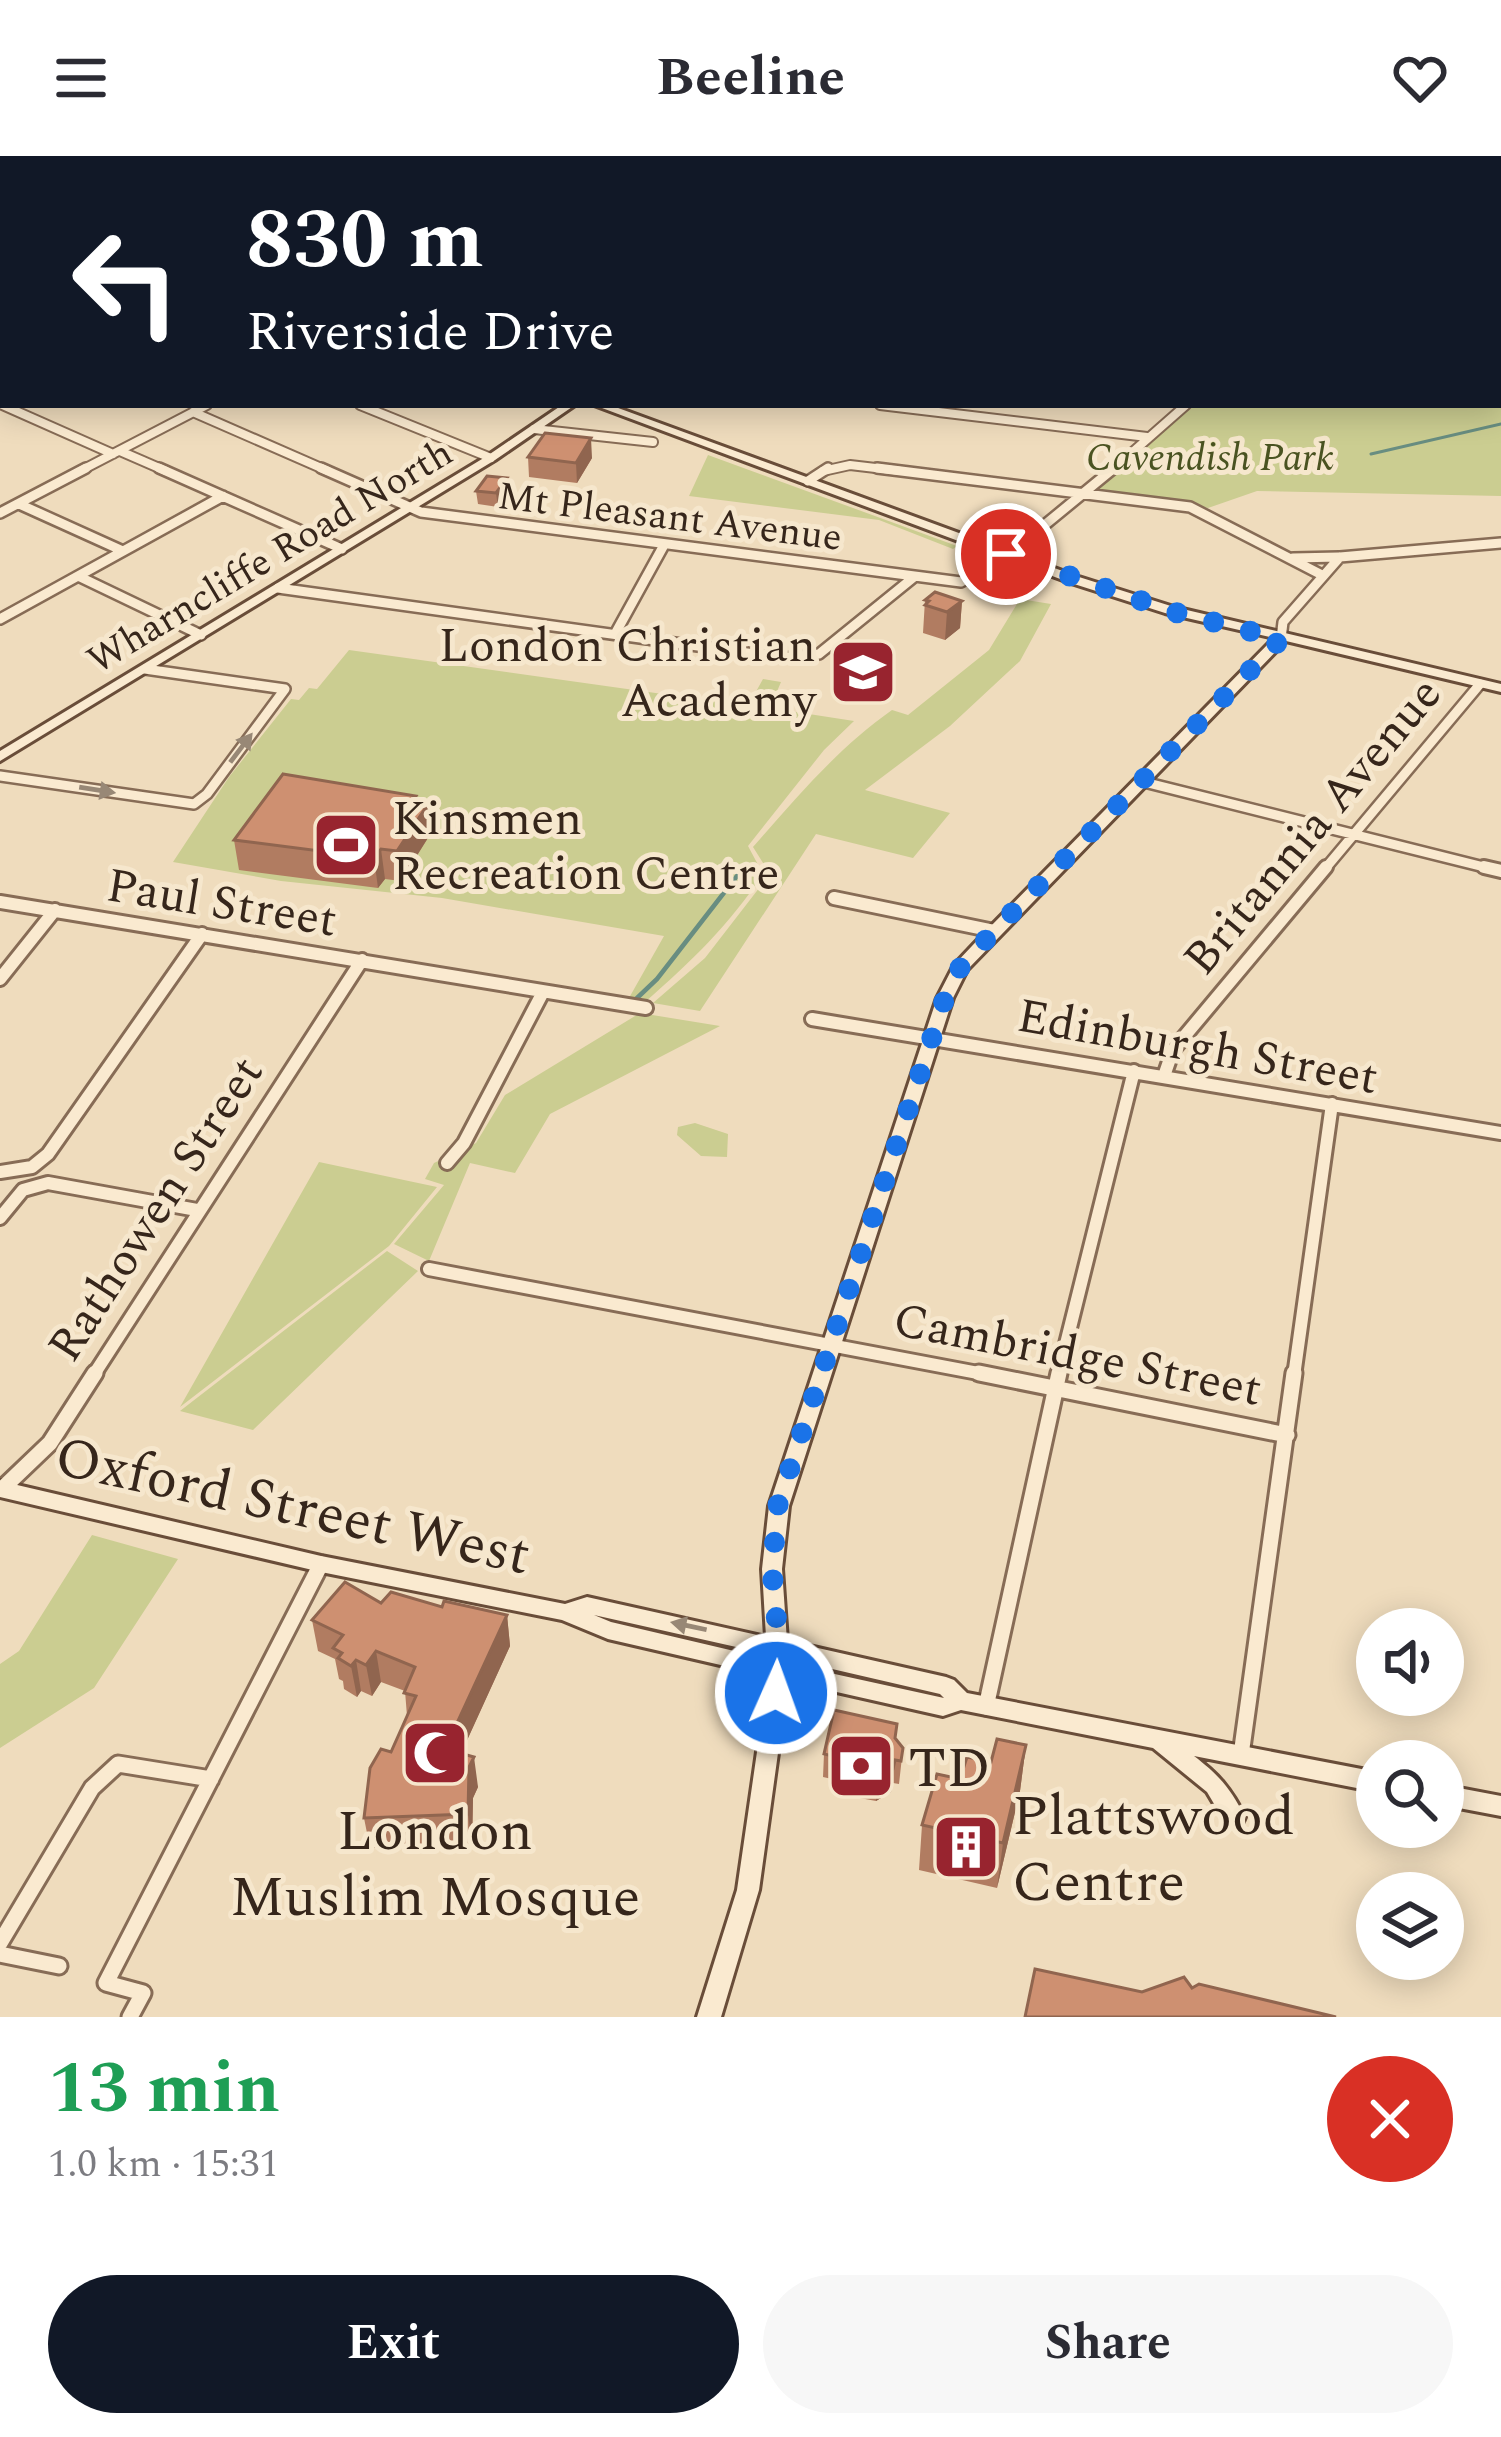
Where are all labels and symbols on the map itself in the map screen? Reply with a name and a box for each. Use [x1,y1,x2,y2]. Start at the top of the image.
street label: Wharncliffe Road North [76,424,464,690]
park label: Cavendish Park [1086,429,1334,488]
street label: Mt Pleasant Avenue [494,467,845,568]
pin [955,503,1057,605]
place label: London Christian Academy [439,610,818,738]
school or university icon: London Christian Academy [828,637,898,707]
street label: Britannia Avenue [1166,661,1460,992]
one-way arrow [228,732,252,764]
one-way arrow [79,781,116,800]
place label: Kinsmen Recreation Centre [392,783,780,911]
sports icon: Kinsmen Recreation Centre [311,810,381,880]
street label: Paul Street [101,849,342,958]
street label: Edinburgh Street [1011,980,1384,1115]
street label: Rathowen Street [30,1042,283,1377]
street label: Cambridge Street [887,1284,1268,1427]
street label: Oxford Street West [47,1415,538,1599]
one-way arrow [670,1616,708,1635]
position arrow [713,1630,839,1756]
mosque icon: London Muslim Mosque [400,1718,470,1788]
place label: TD [908,1726,991,1812]
bank icon: TD [826,1731,896,1801]
place label: Plattswood Centre [1012,1774,1295,1926]
place label: London Muslim Mosque [230,1789,640,1941]
building icon: Plattswood Centre [931,1812,1001,1882]

